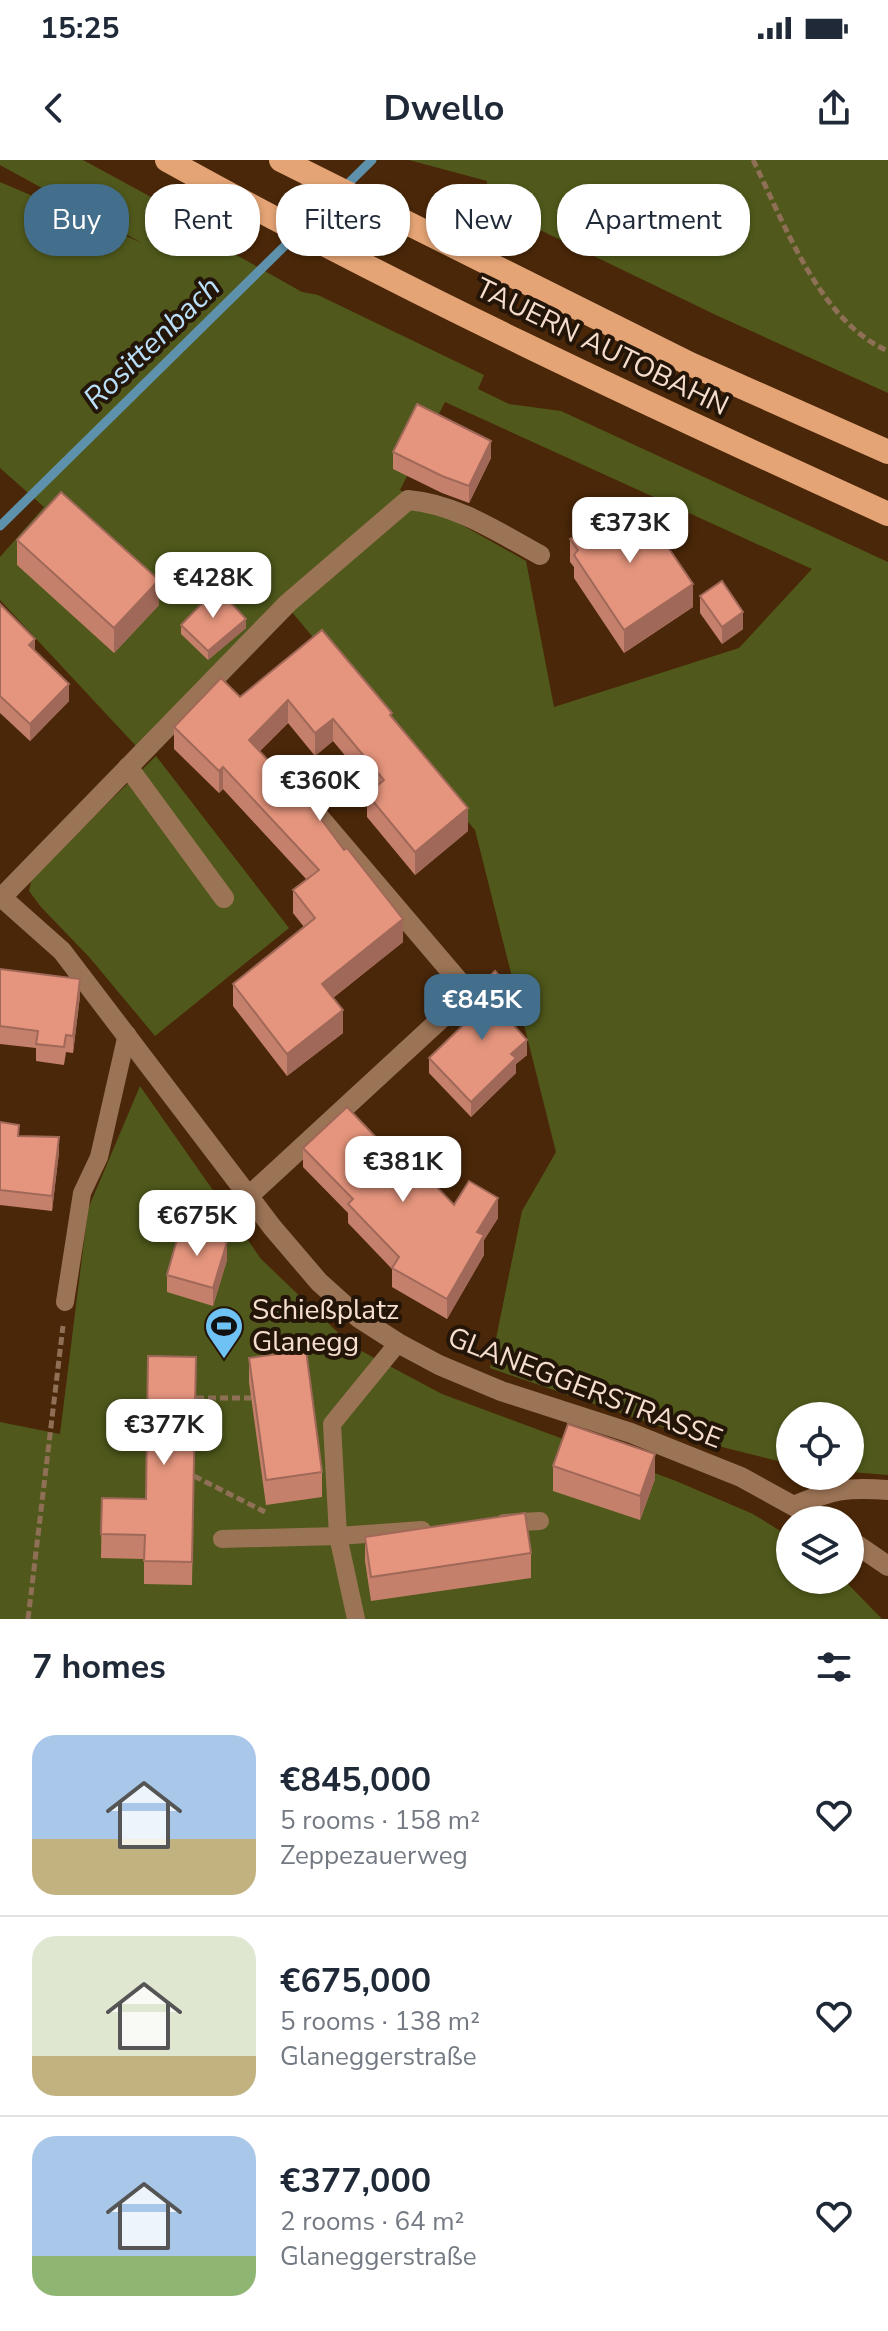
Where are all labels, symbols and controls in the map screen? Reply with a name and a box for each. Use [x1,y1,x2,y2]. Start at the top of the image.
text: 15:25 [40,8,119,49]
text: Dwello [384,84,504,133]
icon: back [32,86,76,130]
icon: share [812,86,856,130]
chip: Buy [24,184,129,256]
chip: Rent [145,184,260,256]
chip: Filters [276,184,410,256]
chip: New [426,184,541,256]
chip: Apartment [557,184,750,256]
water label: Rosittenbach [75,267,229,419]
street label: TAUERN AUTOBAHN [469,269,735,425]
pin: €373K [574,497,686,565]
text: €373K [590,505,670,540]
pin: €428K [157,552,269,620]
text: €428K [173,560,253,595]
pin: €360K [264,755,376,823]
text: €360K [280,763,360,798]
pin: €845K [426,974,538,1042]
text: €845K [442,982,522,1017]
pin: €381K [347,1136,459,1204]
text: €381K [363,1144,443,1179]
pin: €675K [141,1190,253,1258]
text: €675K [157,1198,237,1233]
place label: Schießplatz Glanegg [252,1291,399,1361]
sports icon: Schießplatz Glanegg [203,1305,245,1360]
street label: GLANEGGERSTRASSE [442,1318,728,1458]
pin: €377K [108,1399,220,1467]
map controls [776,1402,864,1594]
button: locate [776,1402,864,1490]
text: €377K [124,1407,204,1442]
button: layers [776,1506,864,1594]
text: 7 homes [32,1644,166,1690]
icon: filters [812,1645,856,1689]
text: €845,000 [280,1757,431,1803]
icon: home [96,1767,192,1863]
icon: heart [812,1793,856,1837]
text: 5 rooms · 158 m² [280,1803,480,1838]
text: Zeppezauerweg [280,1838,468,1873]
text: €675,000 [280,1958,431,2004]
icon: home [96,1968,192,2064]
icon: heart [812,1994,856,2038]
text: 5 rooms · 138 m² [280,2004,480,2039]
text: Glaneggerstraße [280,2039,477,2074]
text: €377,000 [280,2158,431,2204]
icon: home [96,2168,192,2264]
icon: heart [812,2194,856,2238]
text: 2 rooms · 64 m² [280,2204,464,2239]
text: Glaneggerstraße [280,2239,477,2274]

